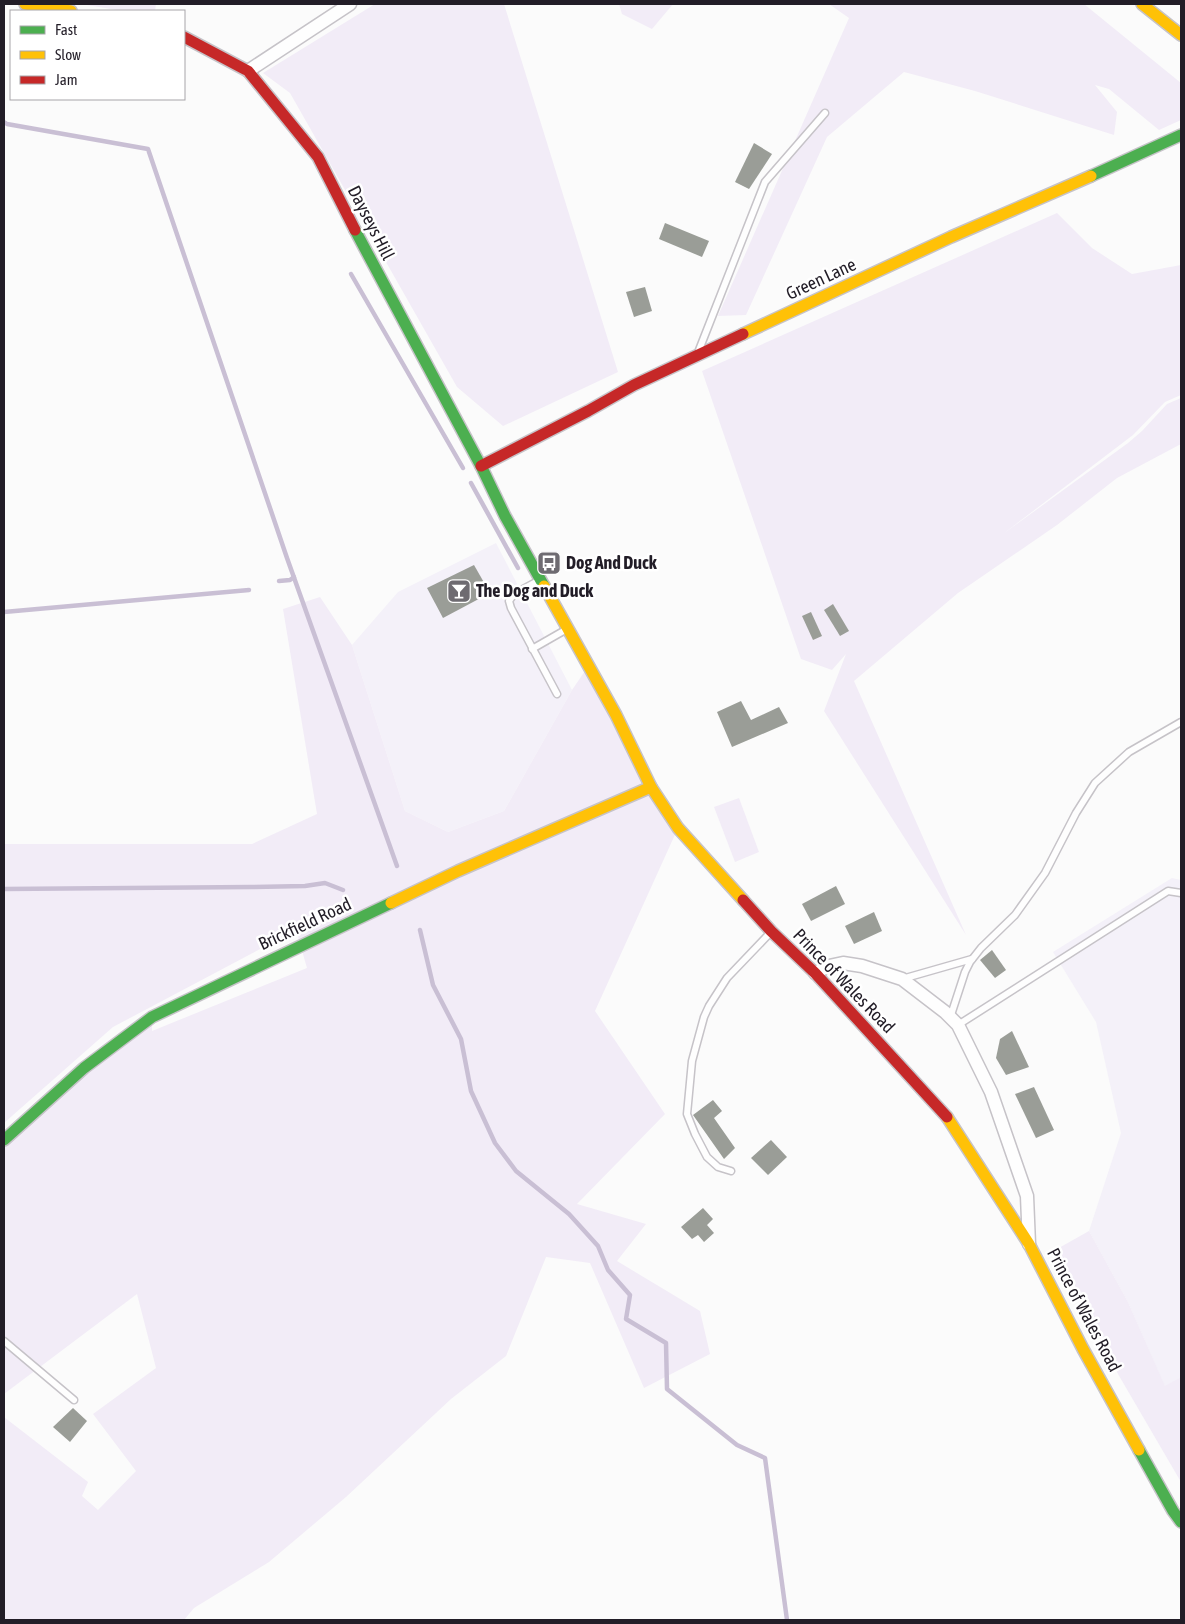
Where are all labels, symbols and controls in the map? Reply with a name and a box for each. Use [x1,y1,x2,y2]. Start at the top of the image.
legend [10,10,185,100]
text: Fast [55,21,77,38]
text: Slow [55,46,81,63]
text: Jam [55,71,78,88]
street label: Dayseys Hill [344,182,399,264]
street label: Green Lane [783,253,859,304]
bus stop icon: Dog And Duck [536,550,562,576]
place label: Dog And Duck [566,552,658,573]
bar icon: The Dog and Duck [446,578,472,604]
place label: The Dog and Duck [476,580,594,601]
street label: Brickfield Road [255,893,354,954]
street label: Prince of Wales Road [789,924,900,1037]
street label: Prince of Wales Road [1043,1244,1126,1375]

